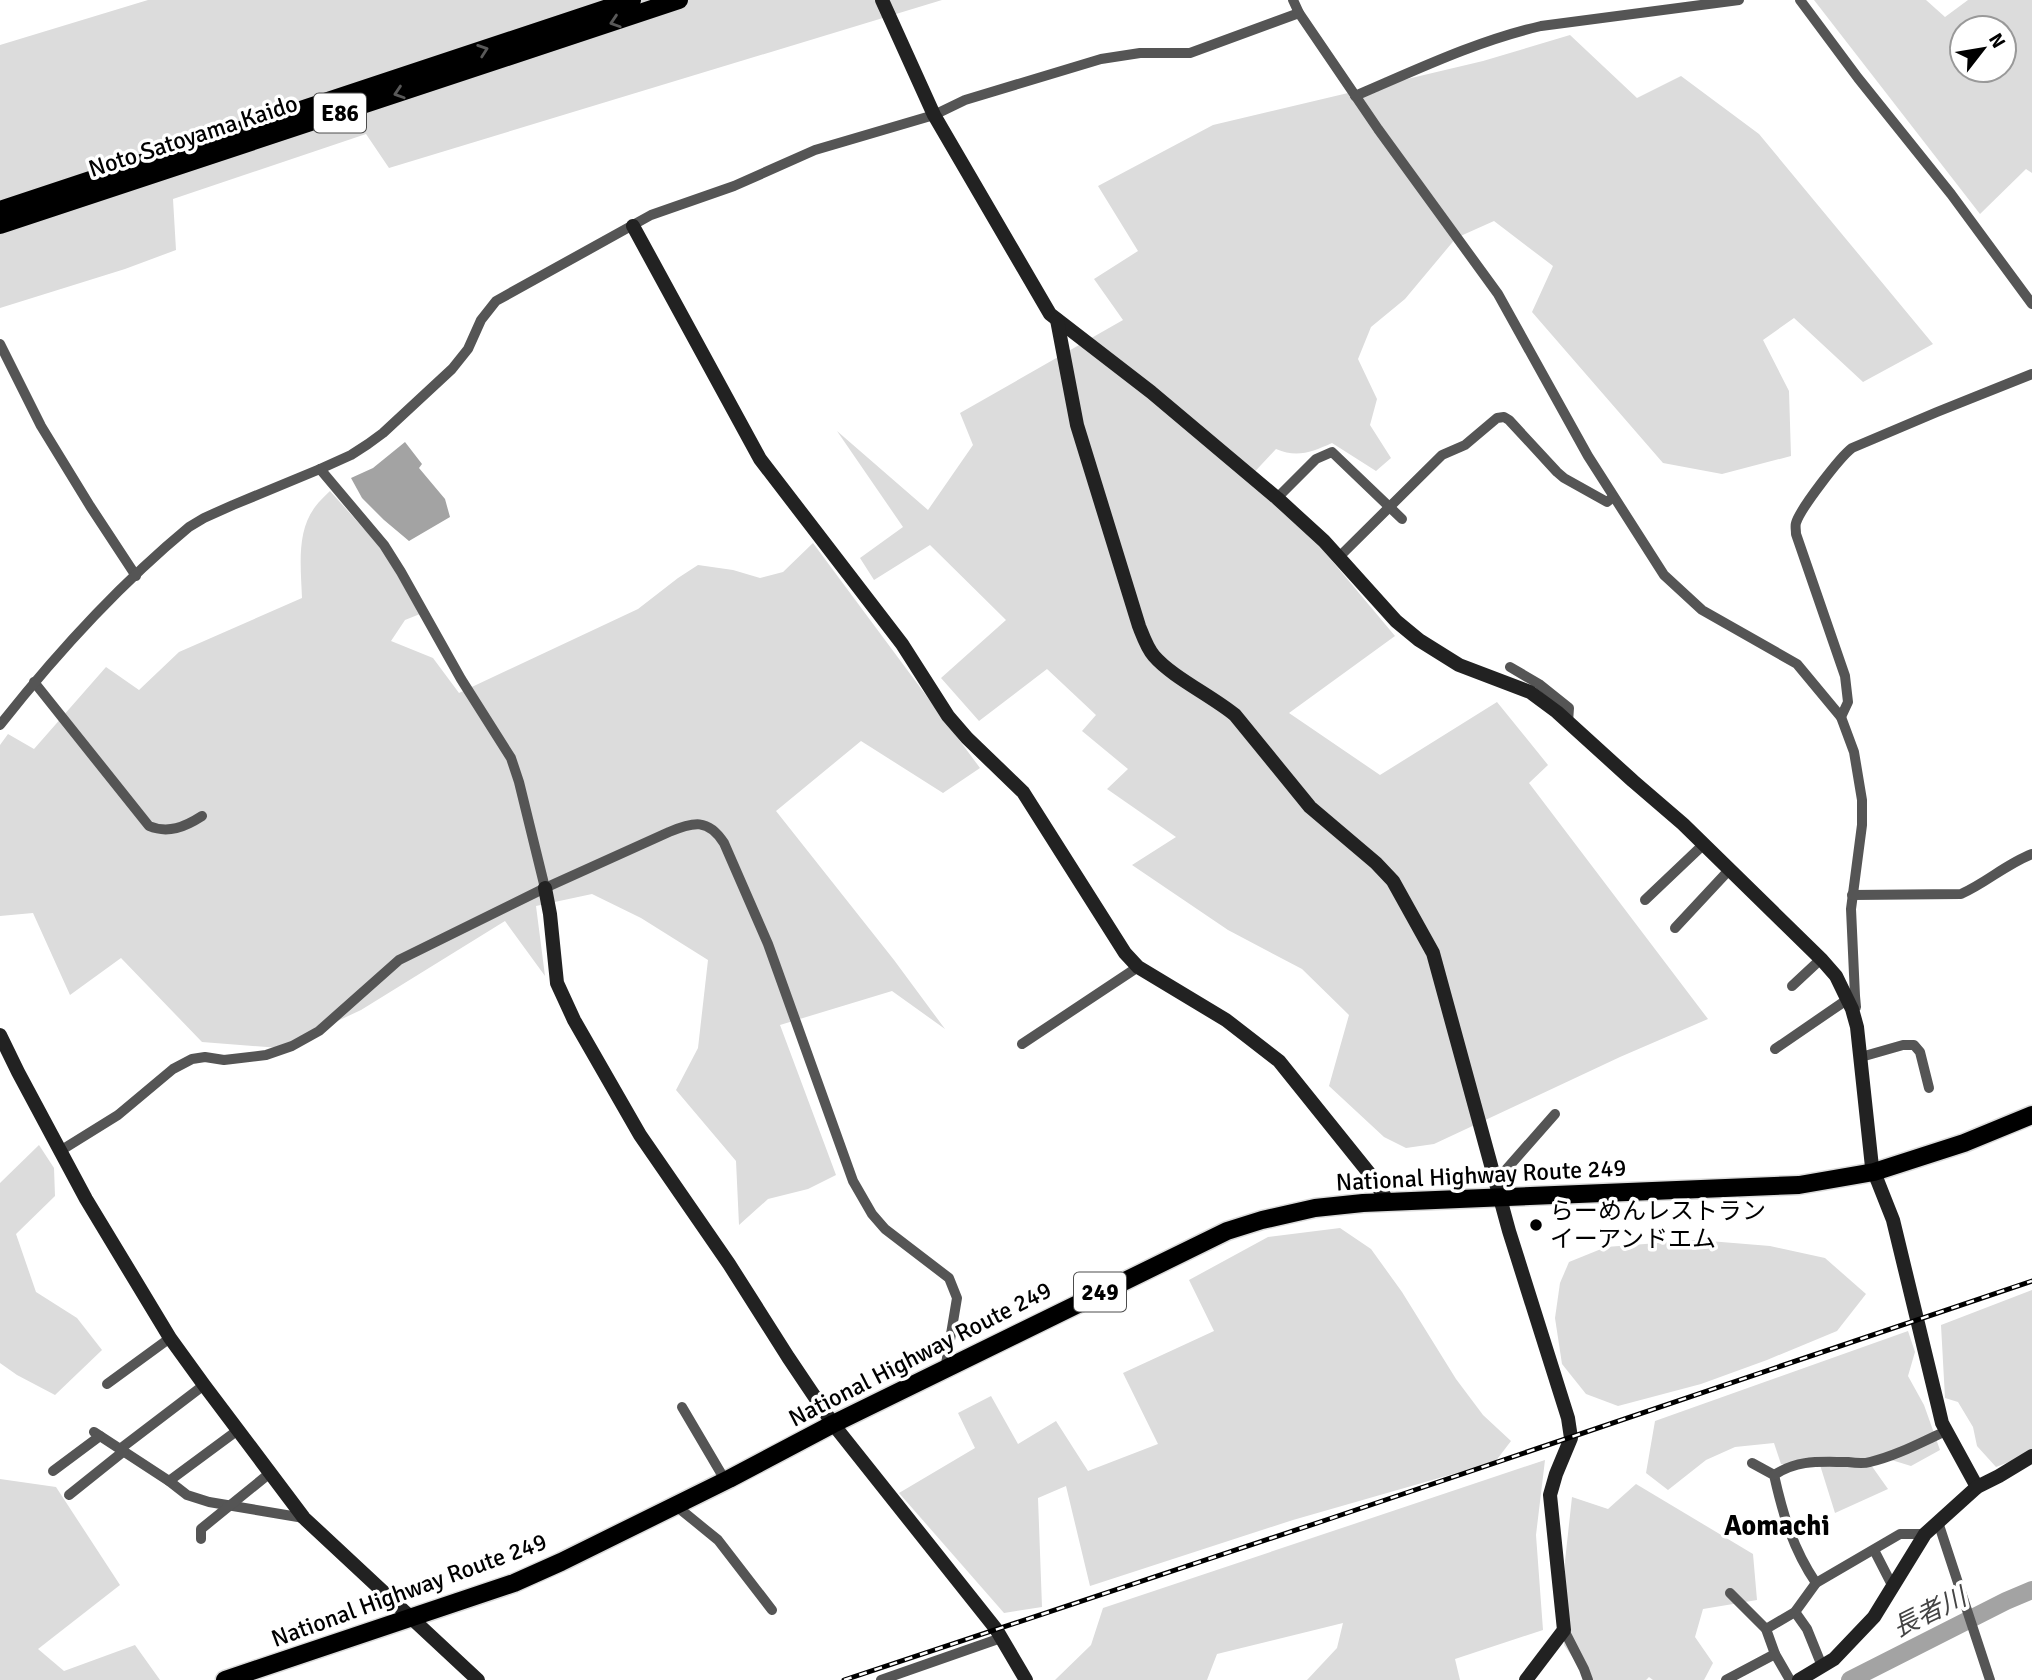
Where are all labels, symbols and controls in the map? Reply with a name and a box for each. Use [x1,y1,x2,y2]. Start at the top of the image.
one-way arrow [609,13,621,28]
north arrow [1948,14,2018,84]
text: N [1983,29,2010,53]
one-way arrow [477,44,489,58]
one-way arrow [393,85,405,99]
street label: Noto Satoyama Kaido [85,88,301,184]
road number: E86 [314,94,366,132]
street label: National Highway Route 249 [1335,1152,1627,1198]
place label: らーめんレストラン イーアンドエム [1550,1196,1766,1254]
marker: らーめんレストラン イーアンドエム [1528,1217,1544,1233]
road number: 249 [1074,1273,1126,1312]
street label: National Highway Route 249 [784,1275,1056,1433]
district label: Aomachi [1724,1509,1830,1543]
street label: National Highway Route 249 [267,1526,551,1654]
water label: 長者川 [1887,1580,1974,1644]

